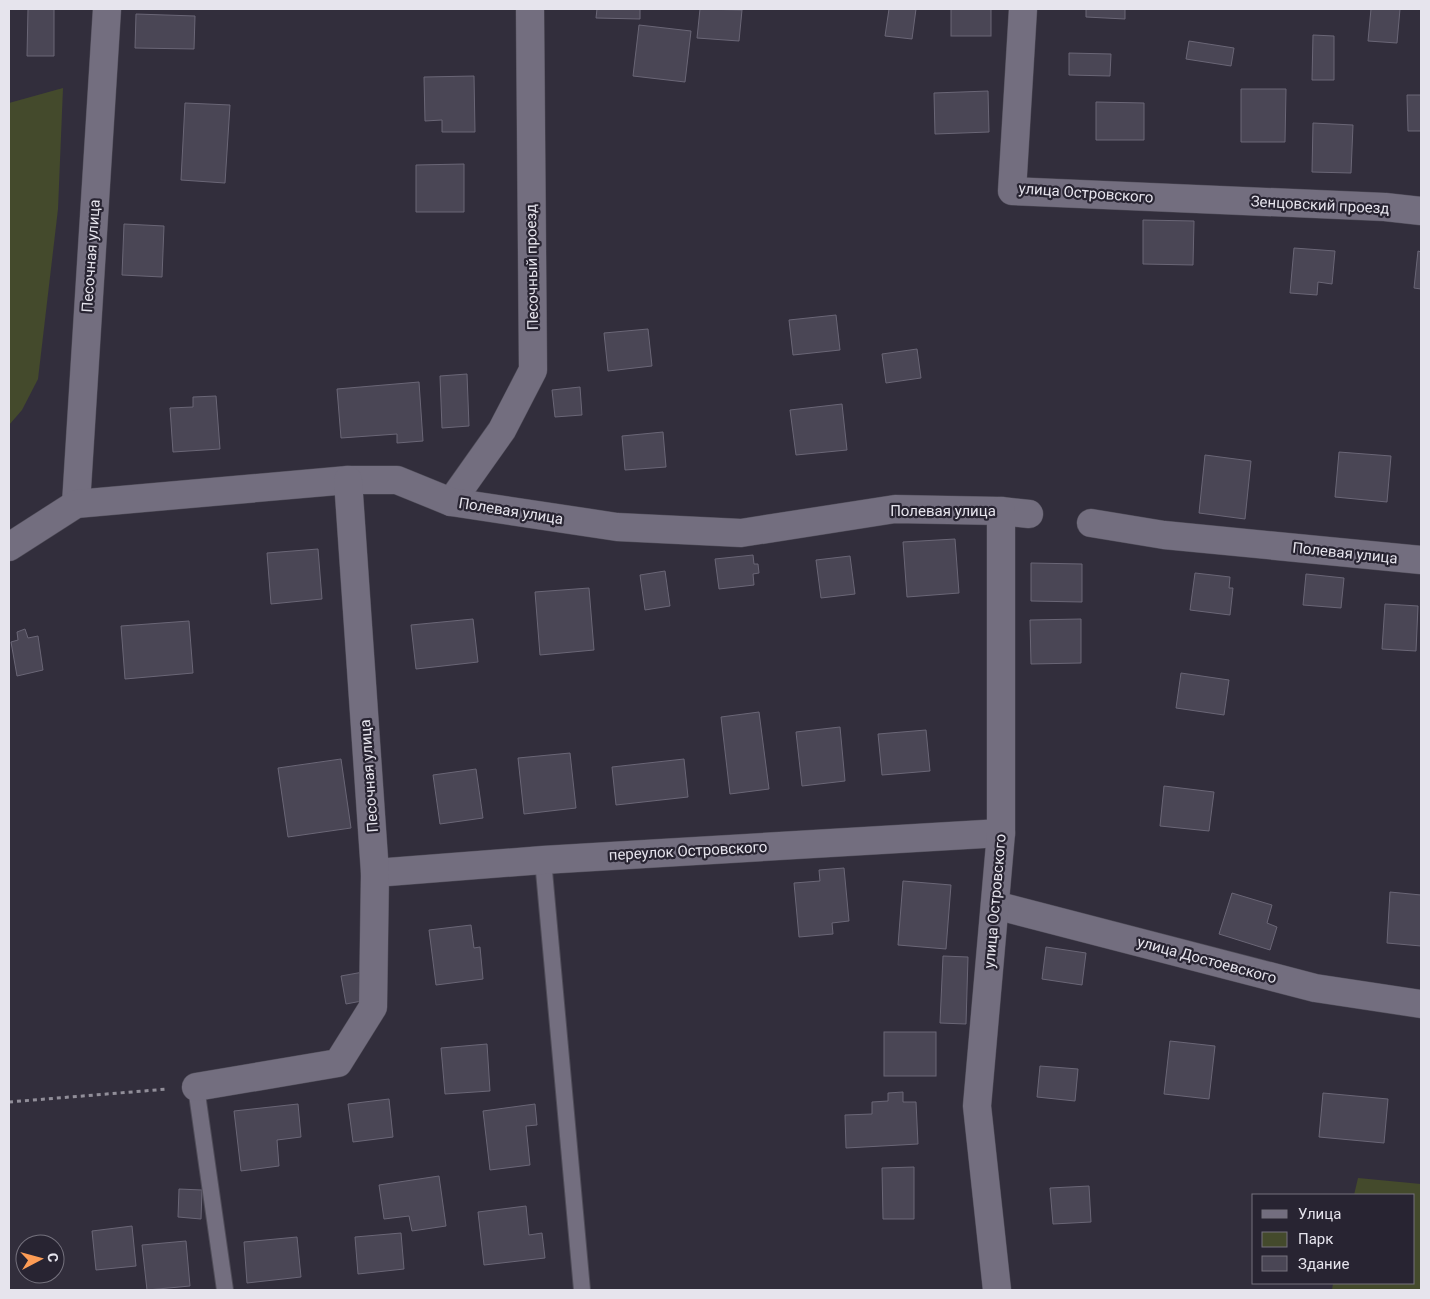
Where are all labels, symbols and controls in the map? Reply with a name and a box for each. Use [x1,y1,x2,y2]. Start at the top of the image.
street label: улица Островского [1018,179,1154,207]
street label: Зенцовский проезд [1250,192,1390,218]
street label: Песочная улица [78,199,104,313]
street label: Песочный проезд [522,204,542,330]
street label: Полевая улица [457,494,565,528]
street label: Полевая улица [890,502,996,520]
street label: Полевая улица [1292,539,1398,567]
street label: Песочная улица [356,719,382,833]
street label: улица Островского [980,833,1010,969]
street label: переулок Островского [608,838,768,864]
street label: улица Достоевского [1135,933,1279,987]
legend [1252,1194,1415,1284]
text: Улица [1298,1205,1341,1223]
text: Парк [1298,1230,1333,1248]
north arrow [15,1234,65,1284]
text: С [44,1252,61,1263]
text: Здание [1298,1255,1349,1273]

